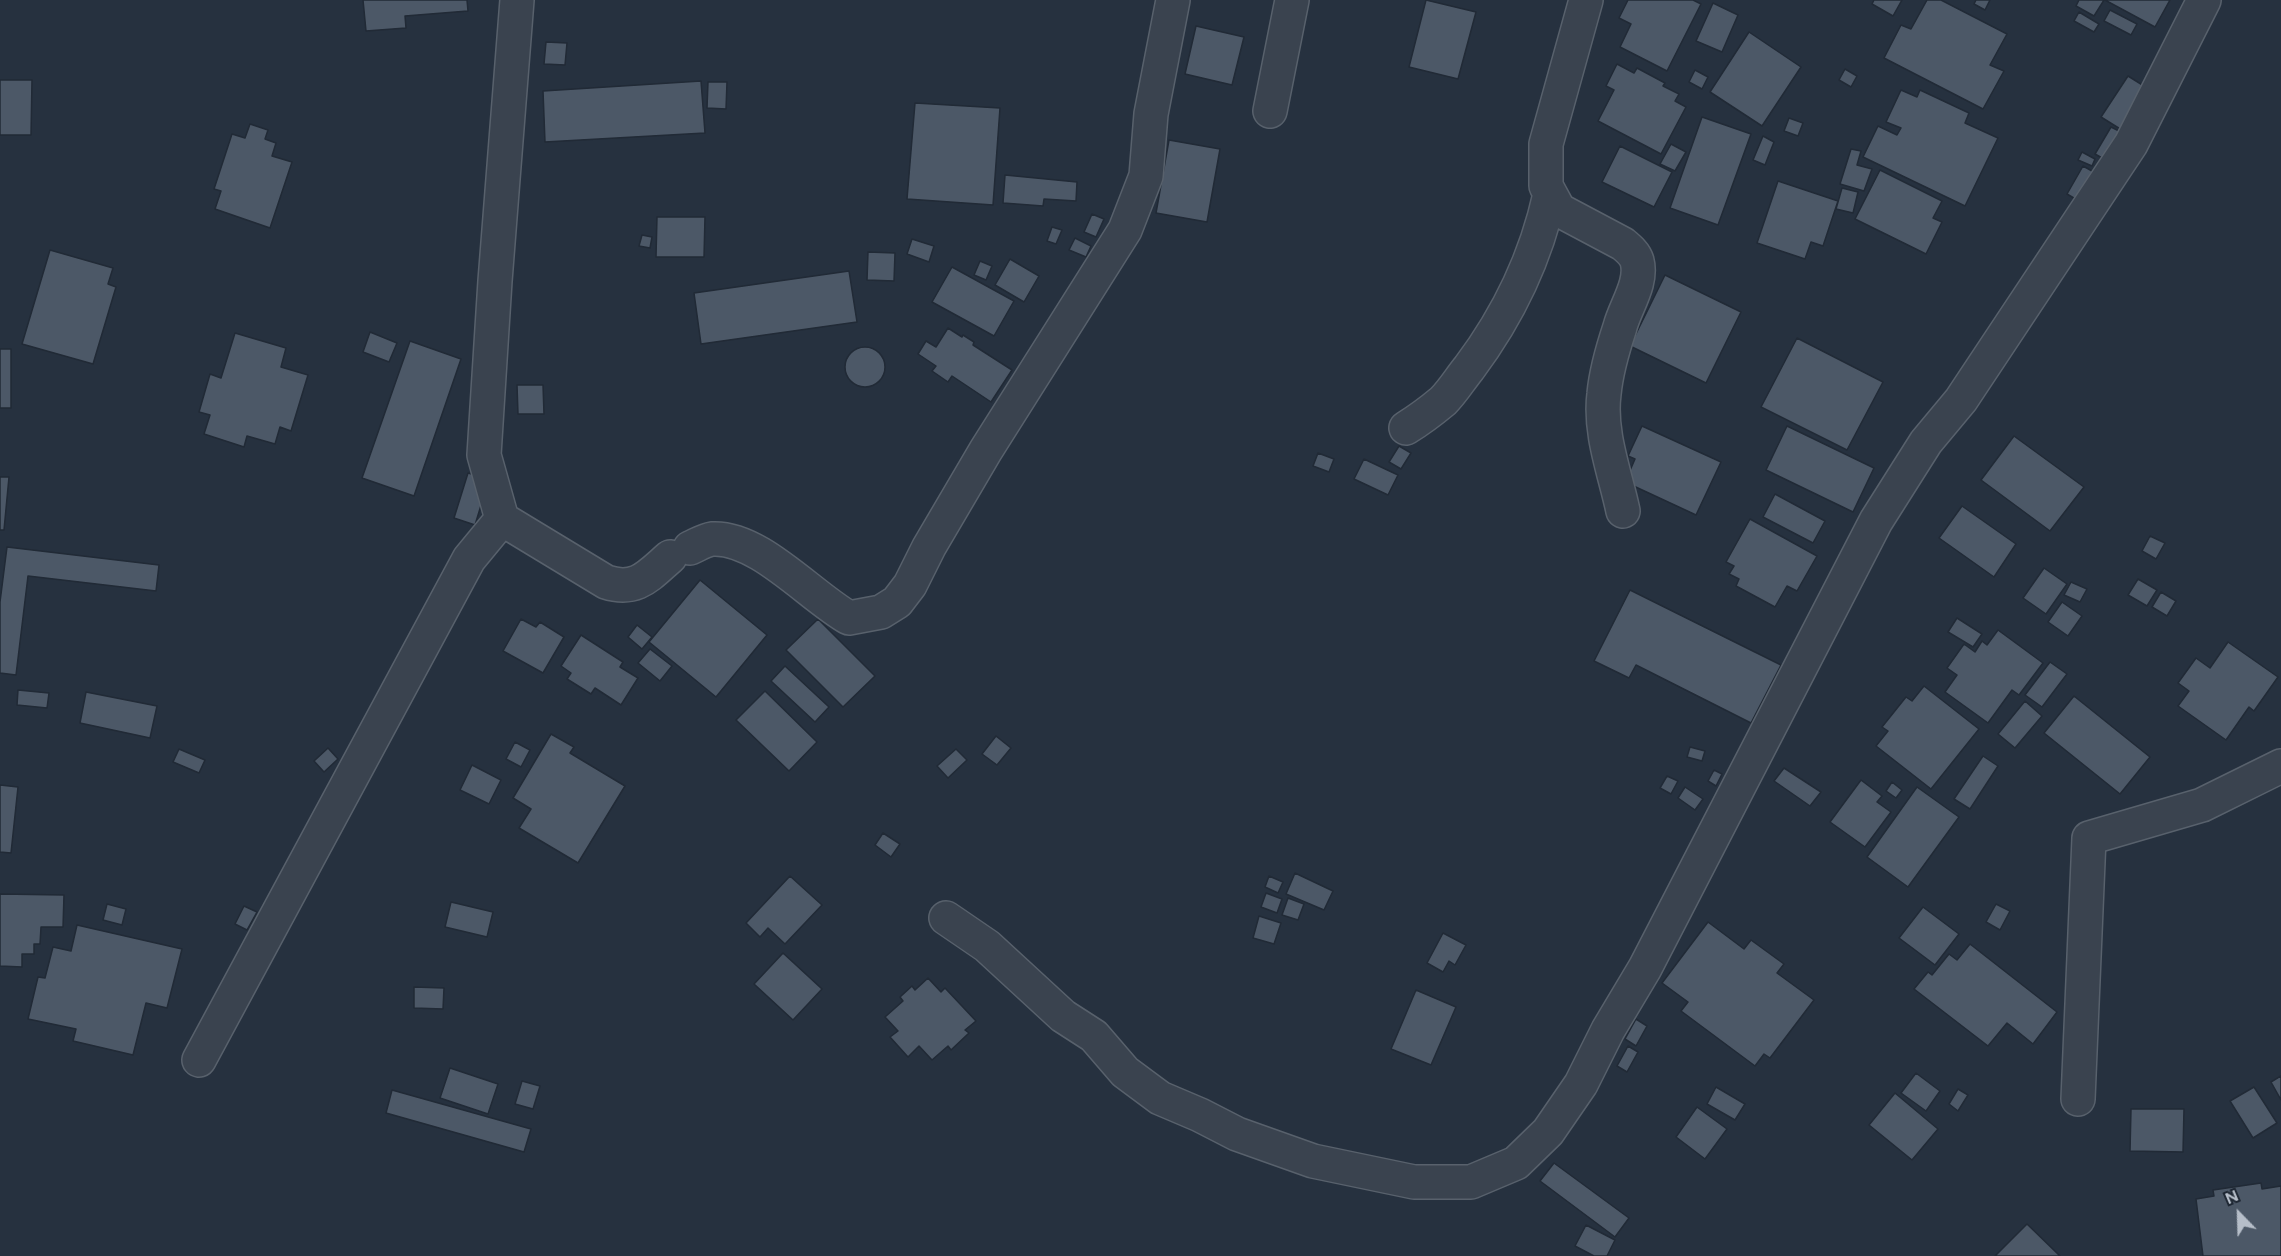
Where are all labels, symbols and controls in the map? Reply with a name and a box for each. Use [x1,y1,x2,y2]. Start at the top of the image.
north arrow [2209,1184,2269,1244]
text: N [2222,1186,2241,1208]

